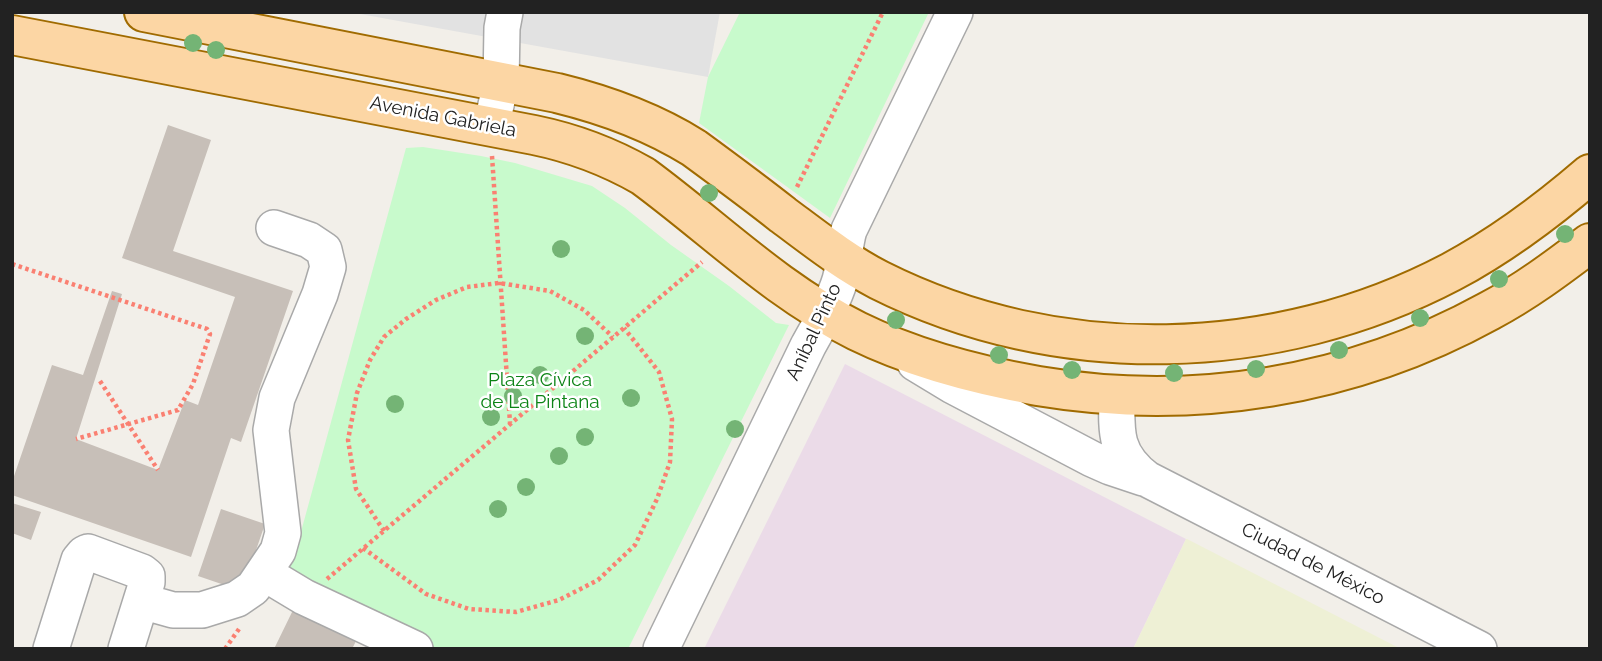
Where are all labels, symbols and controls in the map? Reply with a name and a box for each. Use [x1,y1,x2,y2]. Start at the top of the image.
street label: Avenida Gabriela [368,92,518,142]
street label: Aníbal Pinto [782,280,846,384]
park label: Plaza Cívica de La Pintana [480,369,600,413]
street label: Ciudad de México [1238,518,1388,610]

